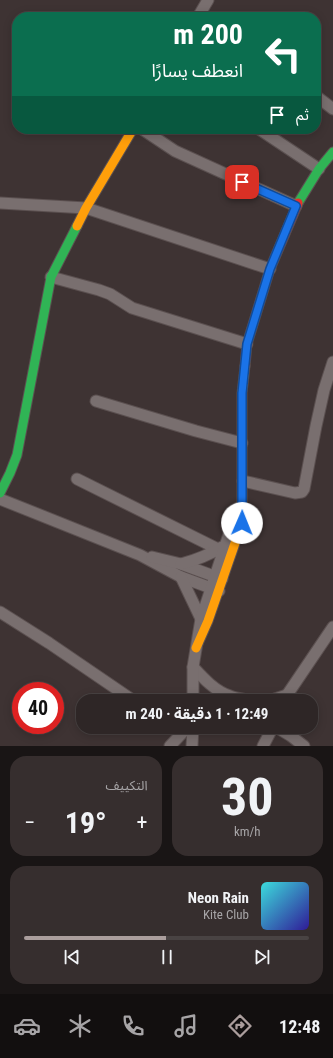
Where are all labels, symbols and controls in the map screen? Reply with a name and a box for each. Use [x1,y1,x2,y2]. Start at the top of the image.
text: 200 m [173,18,243,51]
icon: left [257,28,309,80]
text: انعطف يسارًا [151,60,243,81]
icon: arrive [266,104,288,126]
text: ثم [296,106,309,124]
pin [225,165,259,199]
icon: arrive [231,171,253,193]
position arrow [221,502,263,544]
speed limit sign: 40 [12,682,64,734]
text: 12:49 · 1 دقيقة · 240 m [126,705,268,723]
text: 30 [221,767,274,828]
text: التكييف [106,778,148,793]
text: 19° [65,805,107,840]
text: − [24,810,35,835]
text: + [137,810,147,835]
text: km/h [234,824,261,839]
text: Neon Rain [188,889,249,907]
text: Kite Club [203,907,249,922]
icon: previous [61,946,83,968]
icon: pause [156,946,178,968]
icon: next [251,946,273,968]
icon: car [13,1012,41,1040]
icon: climate [66,1012,94,1040]
icon: phone [119,1012,147,1040]
icon: music [172,1012,200,1040]
icon: directions [226,1012,254,1040]
text: 12:48 [279,1016,320,1037]

